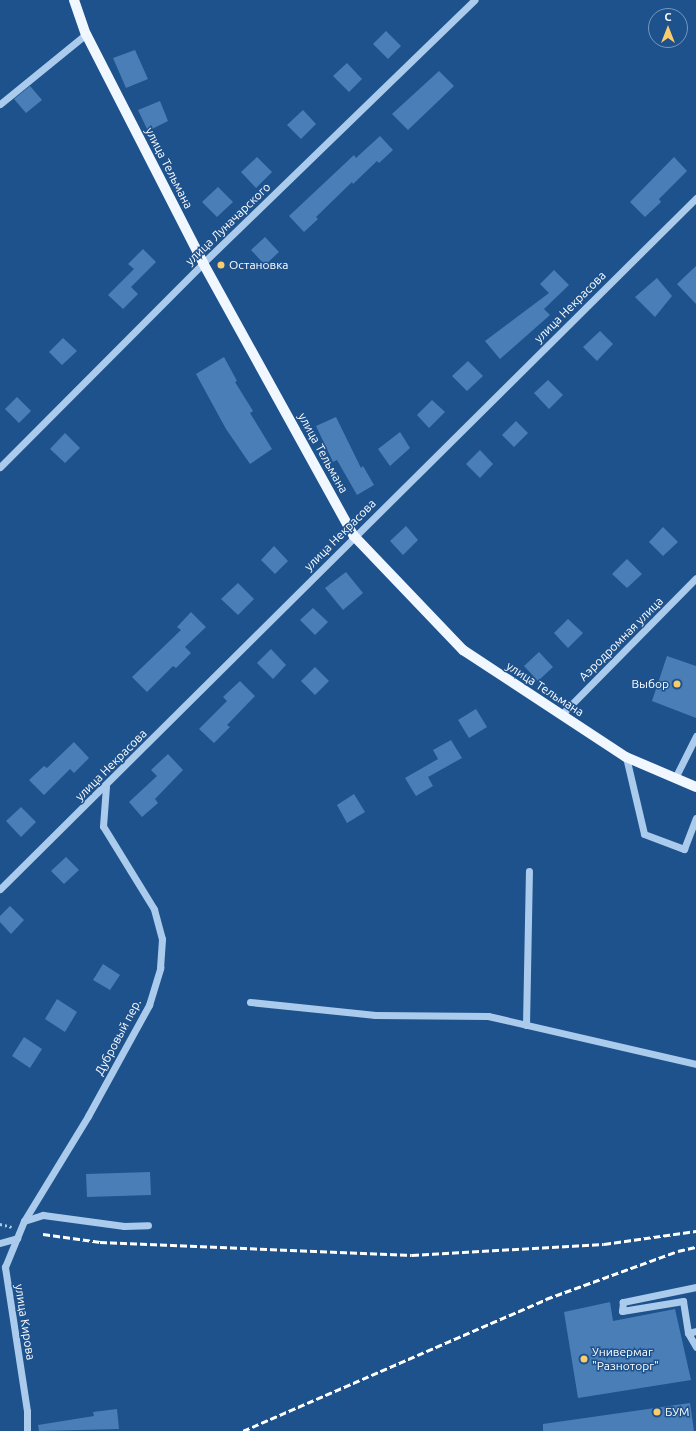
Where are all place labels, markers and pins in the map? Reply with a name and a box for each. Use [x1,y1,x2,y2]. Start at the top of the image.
place label: Остановка [229,258,289,272]
marker: Остановка [216,260,226,270]
place label: Выбор [631,677,669,691]
marker: Выбор [672,679,682,689]
place label: Универмаг "Разноторг" [592,1345,659,1373]
marker: Универмаг "Разноторг" [579,1354,589,1364]
place label: БУМ [665,1405,689,1419]
marker: БУМ [652,1407,662,1417]

